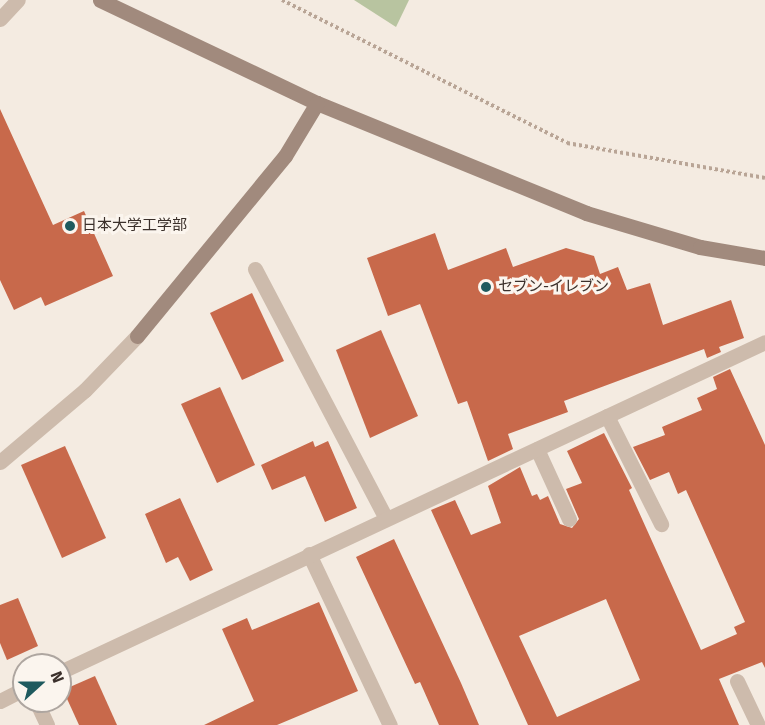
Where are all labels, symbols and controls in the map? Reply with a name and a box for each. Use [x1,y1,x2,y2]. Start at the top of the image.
place label: 日本大学工学部 [82,217,187,235]
marker: 日本大学工学部 [63,219,77,233]
place label: セブン-イレブン [498,278,609,296]
marker: セブン-イレブン [479,280,493,294]
north arrow [12,653,72,713]
text: N [47,669,68,685]

